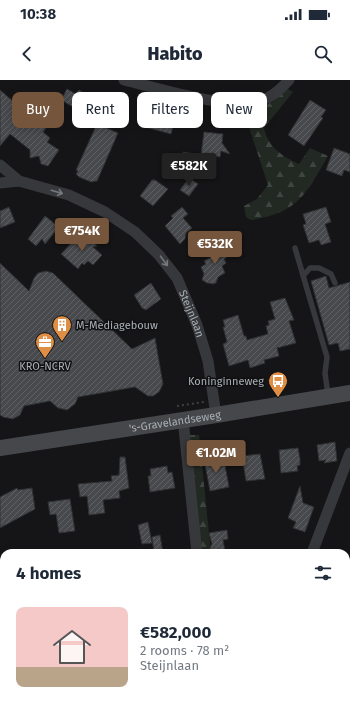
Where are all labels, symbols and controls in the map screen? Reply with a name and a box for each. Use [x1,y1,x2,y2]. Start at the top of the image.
text: 10:38 [20,5,56,23]
icon: back [16,43,38,65]
text: Habito [148,43,202,65]
icon: search [312,43,334,65]
chip: Buy [12,92,64,128]
chip: Rent [72,92,129,128]
chip: Filters [137,92,203,128]
chip: New [211,92,267,128]
pin: €582K [161,153,217,187]
text: €582K [170,158,208,173]
one-way arrow [50,189,63,196]
pin: €754K [54,218,110,252]
text: €754K [64,223,100,238]
pin: €532K [187,231,243,265]
text: €532K [197,236,233,251]
one-way arrow [160,256,168,267]
street label: Steijnlaan [176,288,206,339]
building icon: M-Mediagebouw [51,314,73,342]
place label: M-Mediagebouw [76,319,158,332]
office icon: KRO-NCRV [34,331,56,359]
place label: KRO-NCRV [19,360,72,373]
bus stop icon: Koninginneweg [267,370,289,398]
place label: Koninginneweg [188,375,264,388]
street label: 's-Gravelandseweg [128,408,222,435]
pin: €1.02M [183,440,249,474]
text: €1.02M [196,445,236,460]
icon: filters [312,562,334,584]
text: 4 homes [16,563,81,584]
text: €582,000 [140,622,211,643]
icon: home [48,623,96,671]
text: 2 rooms · 78 m² [140,643,229,658]
text: Steijnlaan [140,658,199,673]

